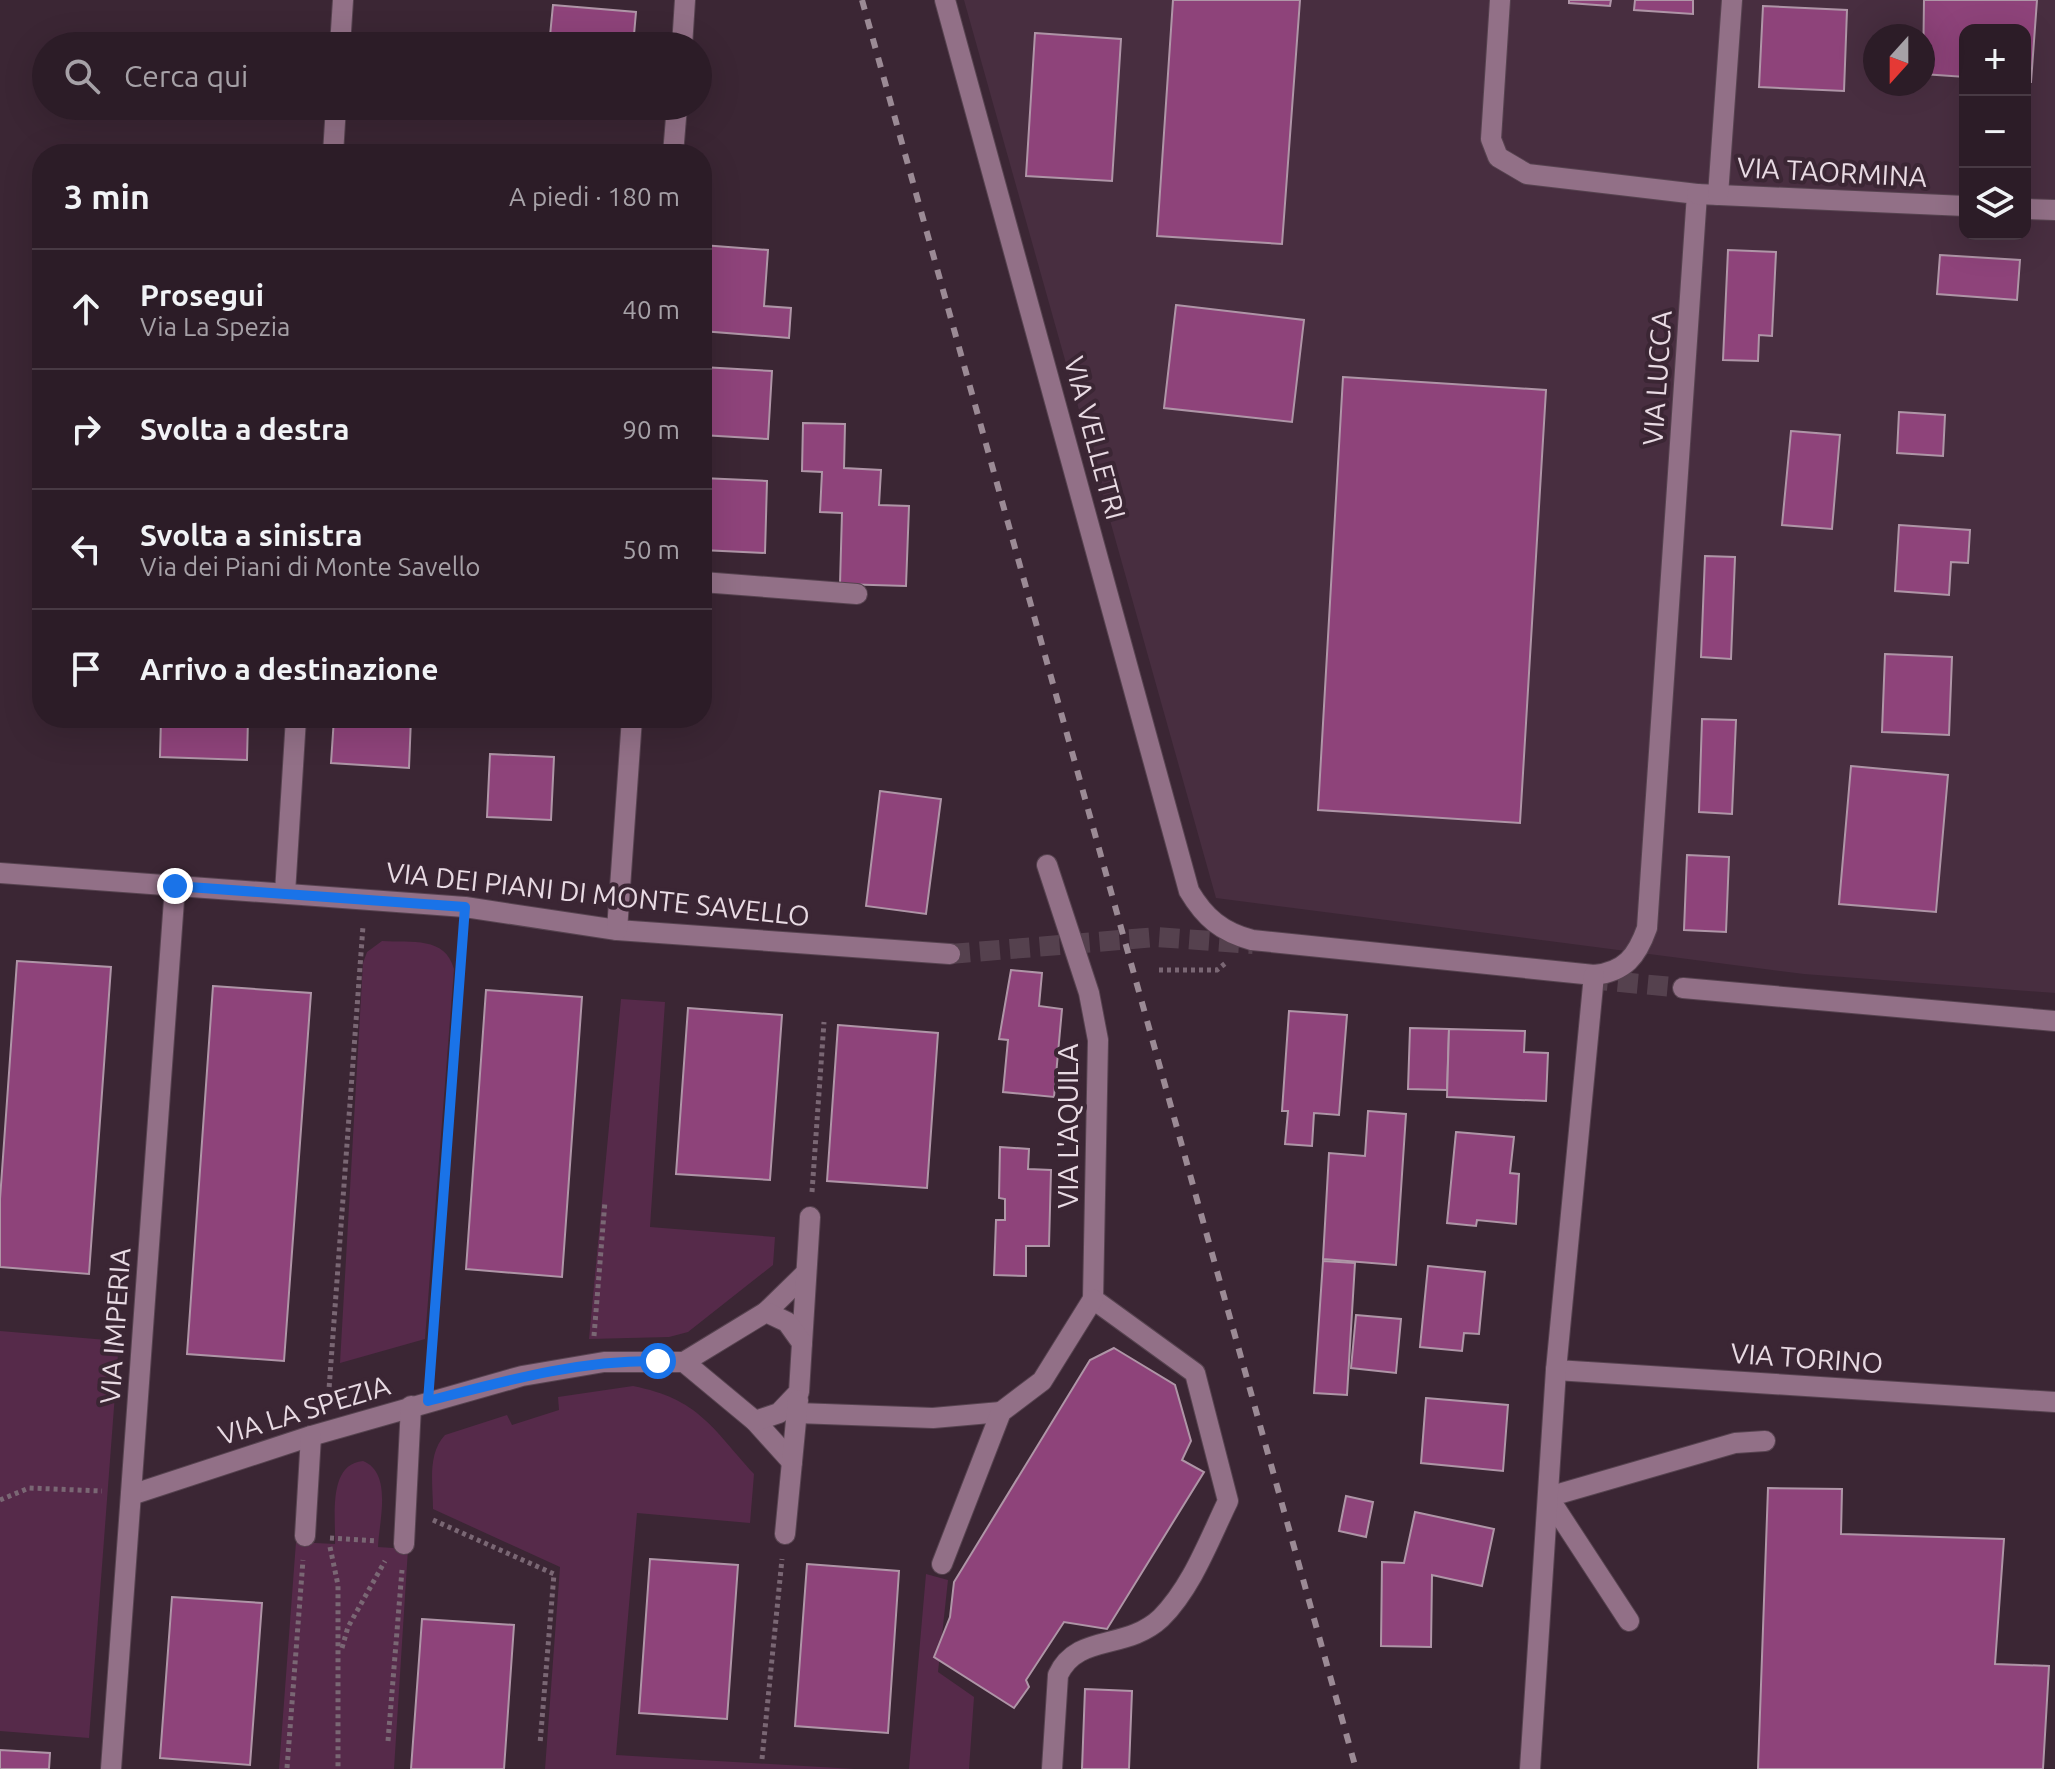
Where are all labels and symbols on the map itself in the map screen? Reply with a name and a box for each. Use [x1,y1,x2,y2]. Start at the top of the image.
north arrow [1863,24,1935,96]
street label: VIA TAORMINA [1736,151,1928,192]
street label: VIA LUCCA [1636,309,1677,447]
street label: VIA VELLETRI [1059,353,1132,523]
street label: VIA DEI PIANI DI MONTE SAVELLO [385,856,811,931]
route end [157,868,193,904]
street label: VIA L'AQUILA [1052,1044,1083,1208]
street label: VIA IMPERIA [94,1247,135,1405]
street label: VIA TORINO [1730,1337,1884,1378]
route start [640,1343,676,1379]
street label: VIA LA SPEZIA [214,1369,393,1450]

